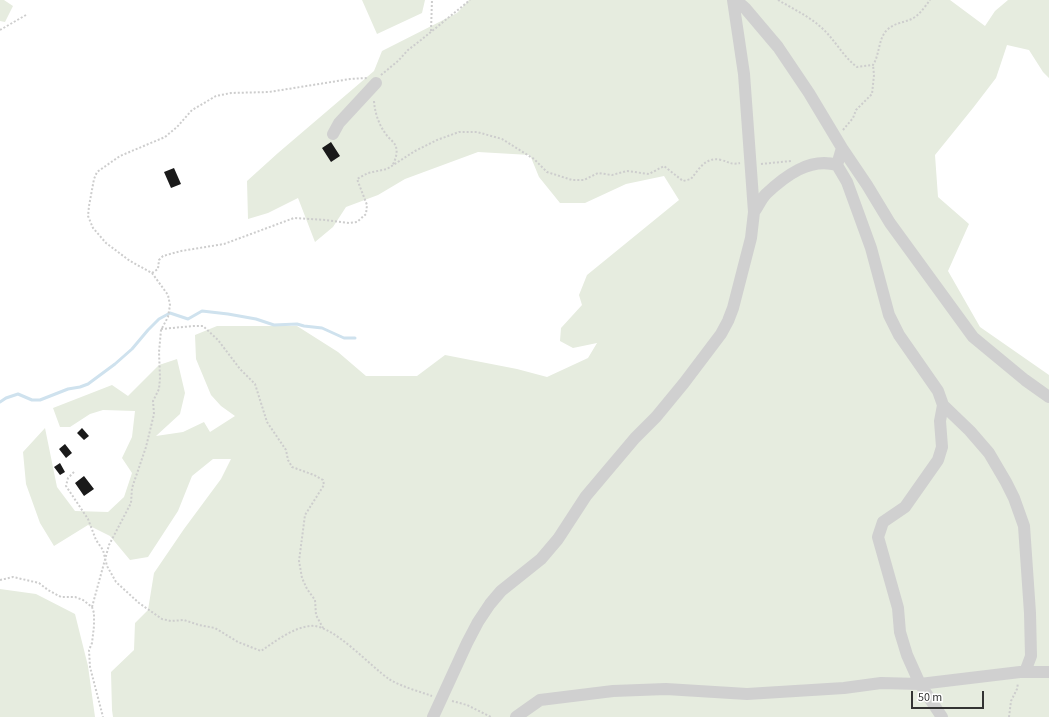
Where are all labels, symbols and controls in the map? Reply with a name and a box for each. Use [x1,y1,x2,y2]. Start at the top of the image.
scale bar [913,683,986,709]
text: 50 m [918,689,942,706]

